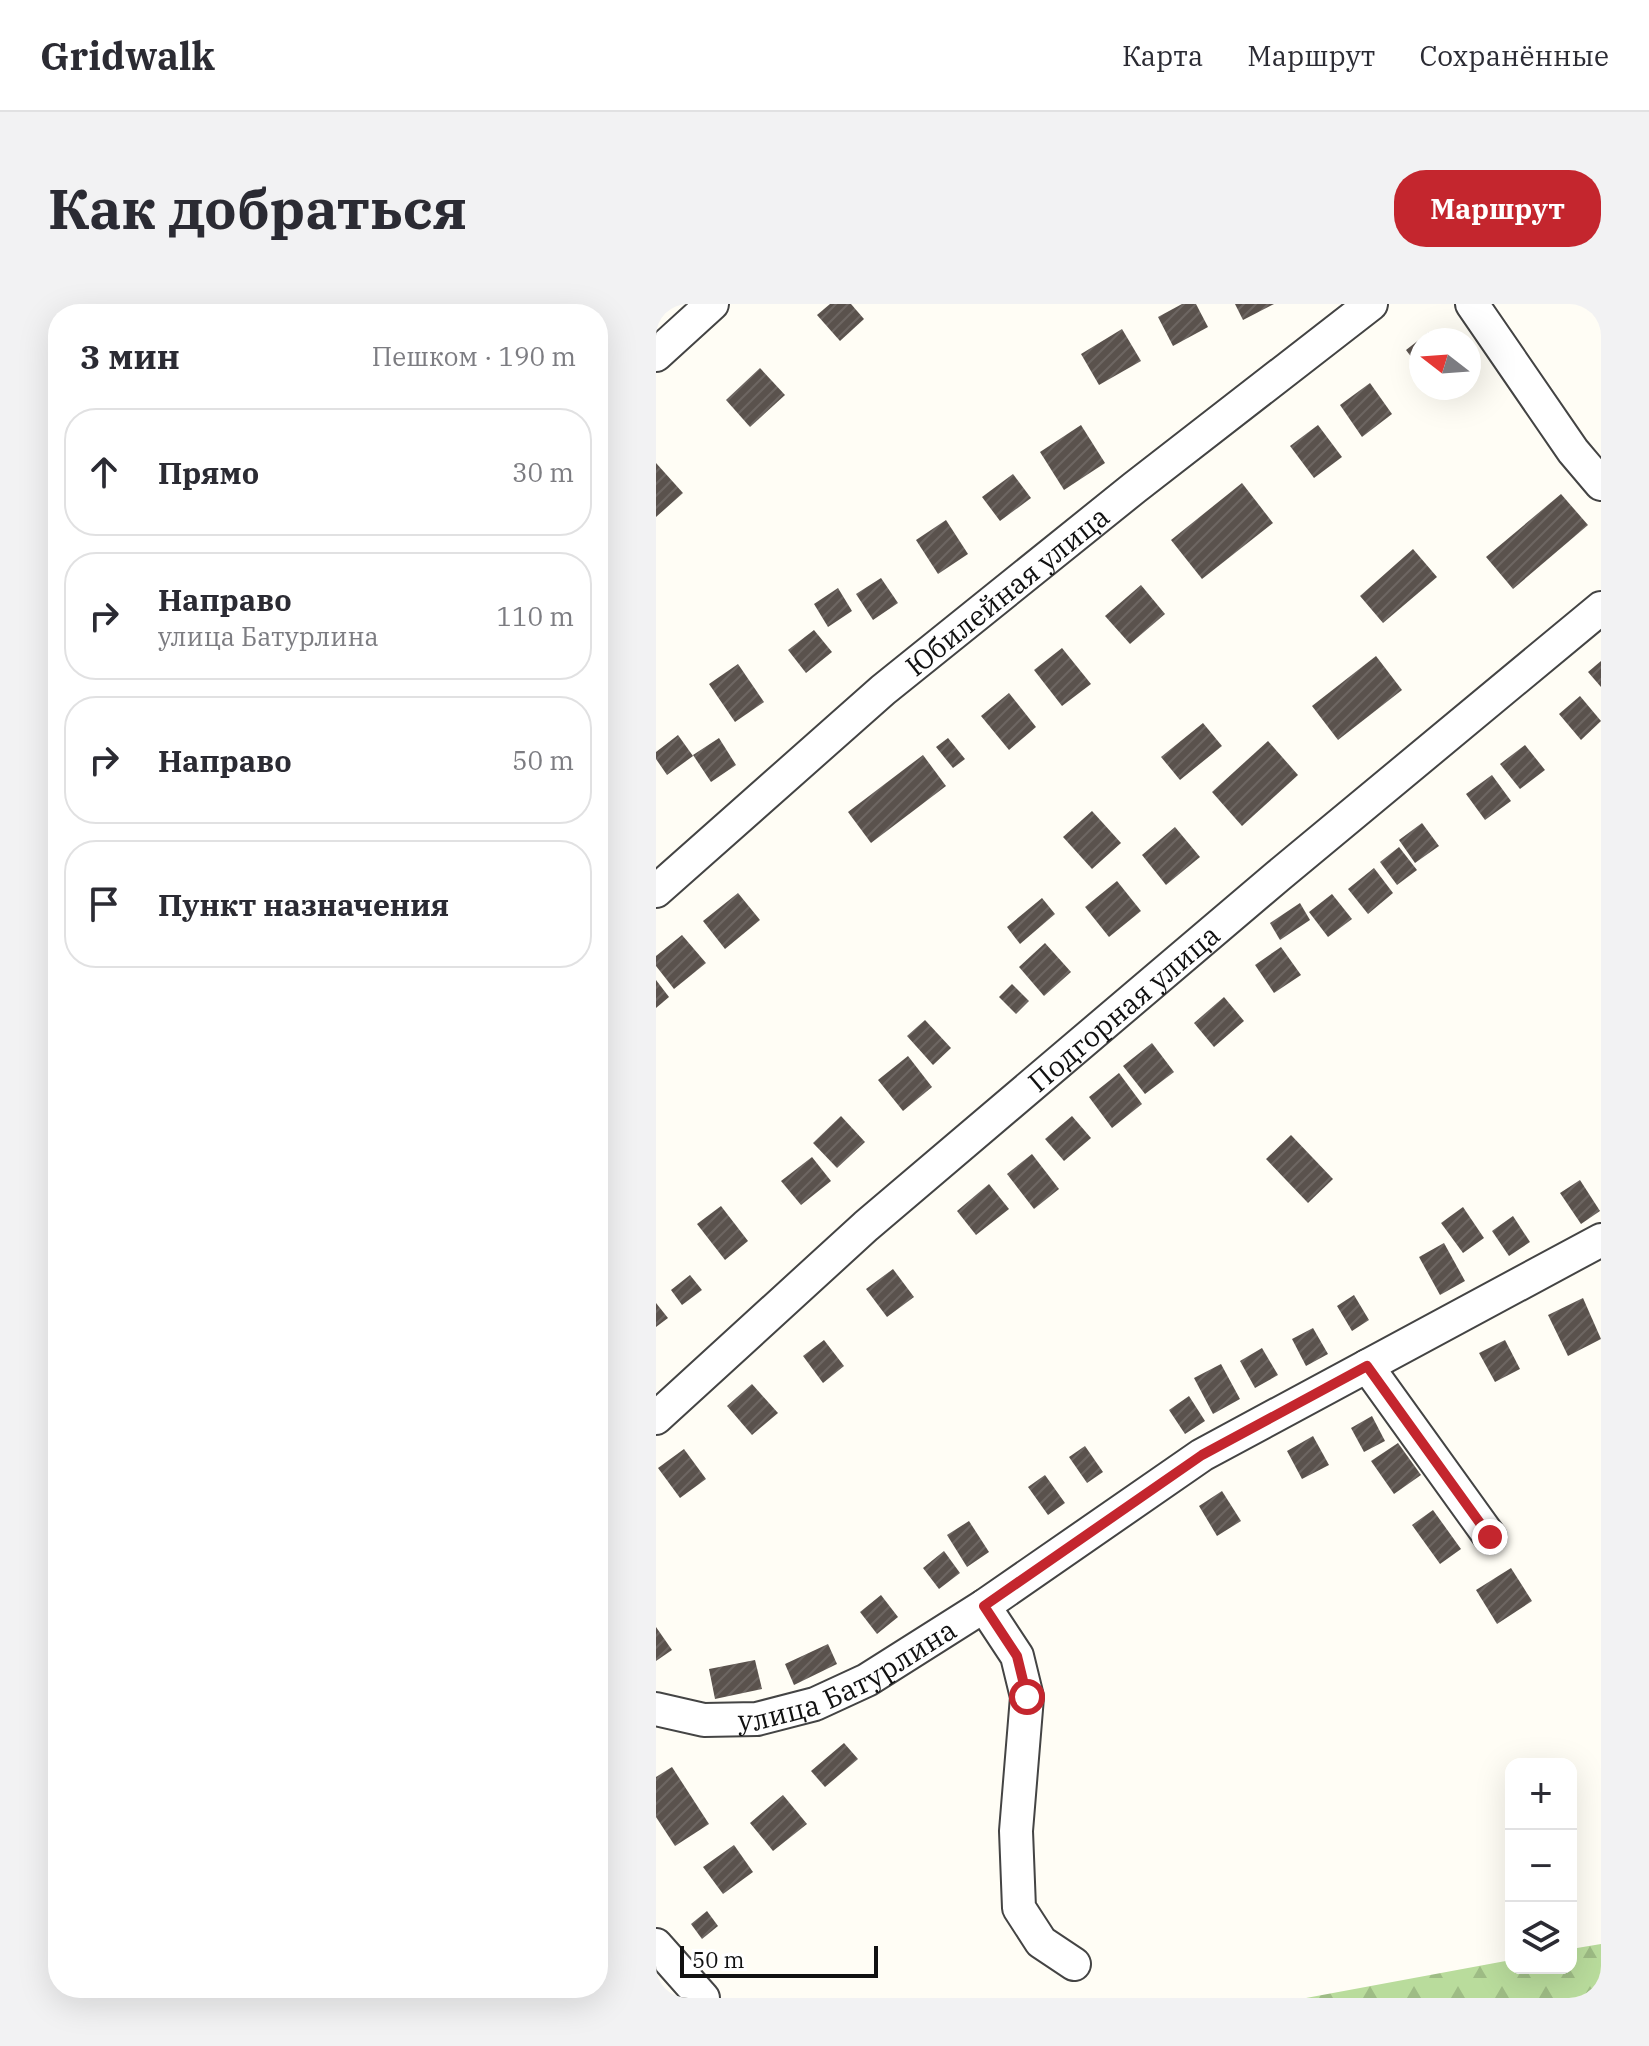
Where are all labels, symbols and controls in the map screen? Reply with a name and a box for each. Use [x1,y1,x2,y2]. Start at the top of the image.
text: Gridwalk [40,31,215,80]
text: Карта [1122,37,1203,74]
text: Маршрут [1247,37,1375,74]
text: Сохранённые [1419,37,1609,74]
button: Маршрут [1394,170,1601,247]
text: Как добраться [48,172,467,244]
north arrow [1409,328,1481,400]
text: 3 мин [80,334,180,378]
text: Пешком · 190 m [372,339,576,373]
icon: ahead [82,450,126,494]
text: Прямо [158,453,259,492]
text: 30 m [512,455,574,489]
street label: Юбилейная улица [897,497,1116,684]
text: Направо [158,580,292,619]
icon: right [82,594,126,638]
text: 110 m [496,599,574,633]
text: улица Батурлина [158,619,379,653]
icon: right [82,738,126,782]
text: Направо [158,741,292,780]
text: 50 m [512,743,574,777]
icon: arrive [82,882,126,926]
text: Пункт назначения [158,885,449,924]
street label: Подгорная улица [1020,916,1227,1099]
route end [1472,1519,1508,1555]
street label: улица Батурлина [737,1610,963,1738]
route start [1009,1679,1045,1715]
map controls [1505,1758,1577,1974]
button: + [1505,1758,1577,1830]
button: − [1505,1830,1577,1902]
button: layers [1505,1902,1577,1974]
scale bar [680,1942,878,1978]
text: 50 m [692,1945,744,1974]

